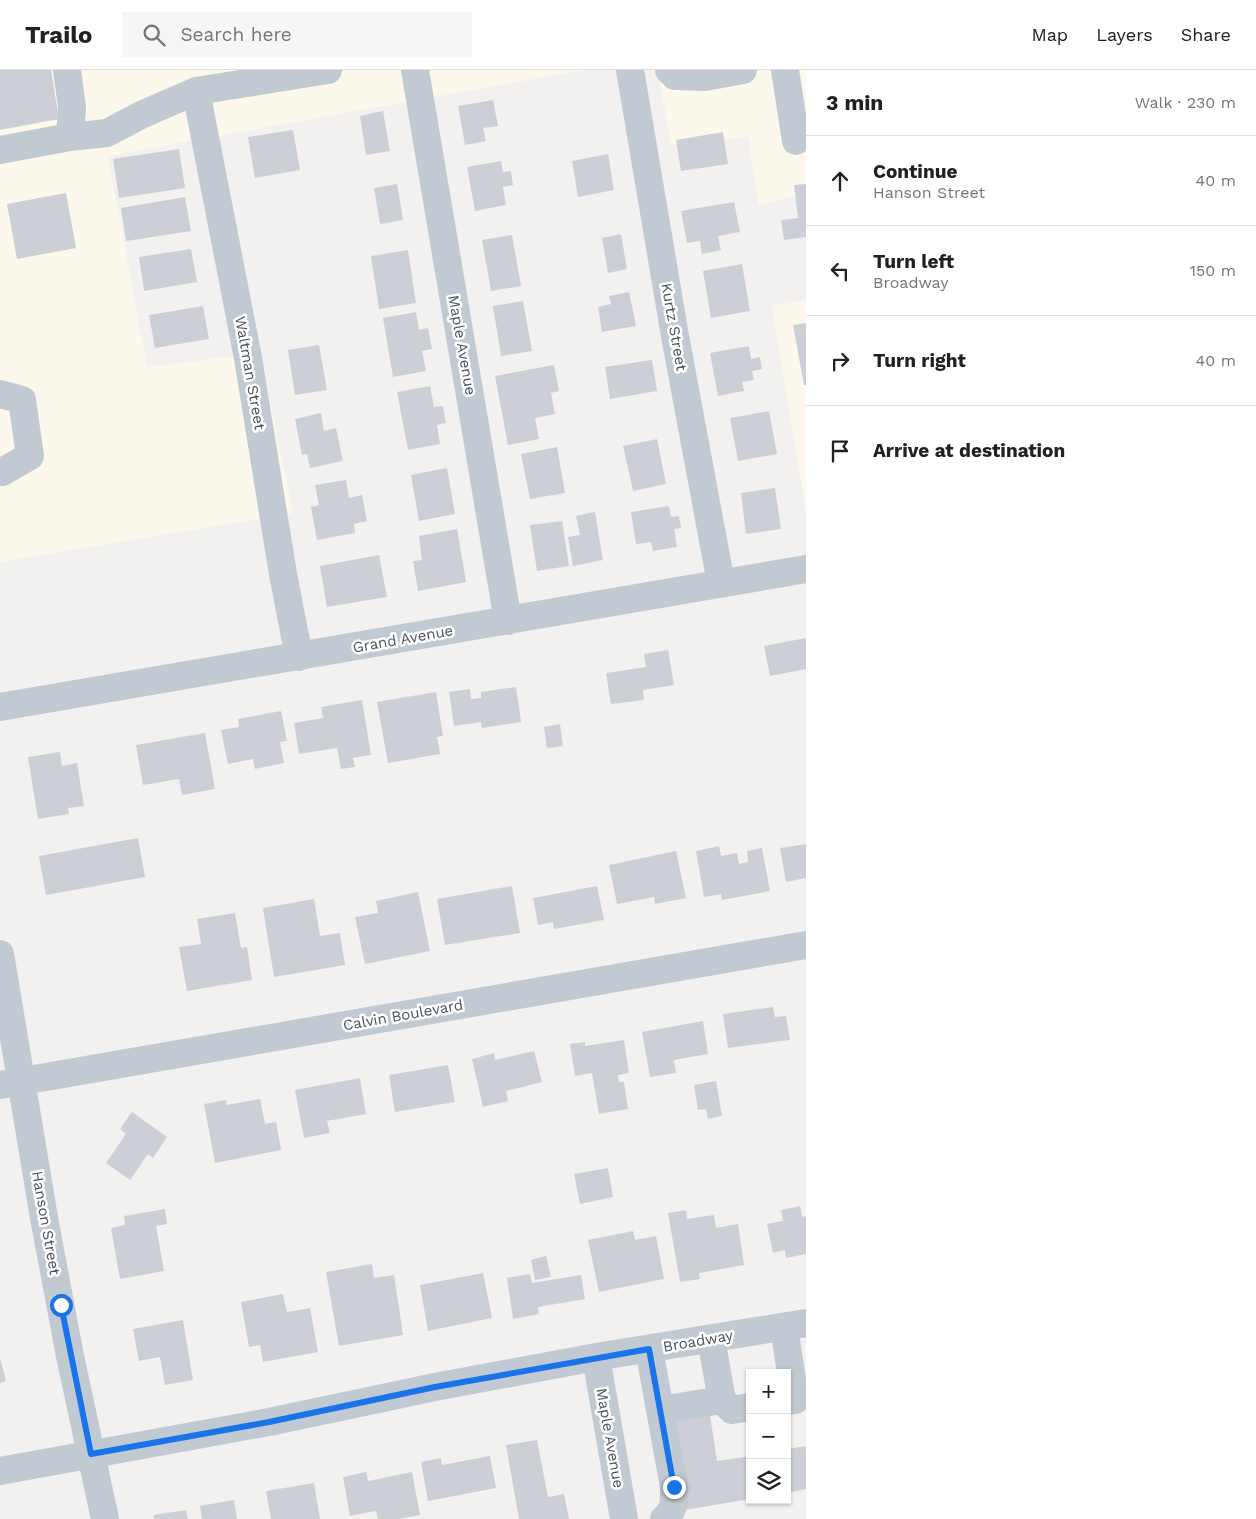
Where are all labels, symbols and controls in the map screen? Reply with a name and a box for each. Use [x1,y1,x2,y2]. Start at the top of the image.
search box [122,12,472,57]
text: Trailo [25,21,92,49]
icon: search [140,21,168,49]
text: Search here [180,23,292,46]
text: Map [1031,24,1068,45]
text: Layers [1096,24,1153,45]
text: Share [1181,24,1231,45]
text: 3 min [826,90,883,115]
text: Walk · 230 m [1135,93,1236,112]
text: Continue [873,160,957,183]
icon: ahead [826,167,854,195]
text: 40 m [1196,171,1236,190]
text: Hanson Street [873,183,985,202]
text: Turn left [873,250,954,273]
icon: left [826,257,854,285]
text: 150 m [1190,261,1236,280]
text: Broadway [873,273,948,292]
street label: Kurtz Street [657,282,691,373]
street label: Maple Avenue [444,293,480,397]
street label: Waltman Street [231,315,269,432]
icon: right [826,347,854,375]
text: Turn right [873,349,966,372]
text: 40 m [1196,351,1236,370]
icon: arrive [826,437,854,465]
text: Arrive at destination [873,439,1065,462]
street label: Grand Avenue [351,621,455,657]
street label: Calvin Boulevard [341,996,465,1034]
street label: Hanson Street [28,1170,64,1277]
route start [50,1294,73,1317]
street label: Broadway [662,1326,735,1356]
map controls [746,1369,791,1504]
button: + [746,1369,791,1414]
street label: Maple Avenue [592,1386,628,1490]
button: − [746,1414,791,1459]
button: layers [746,1459,791,1504]
route end [663,1476,686,1499]

